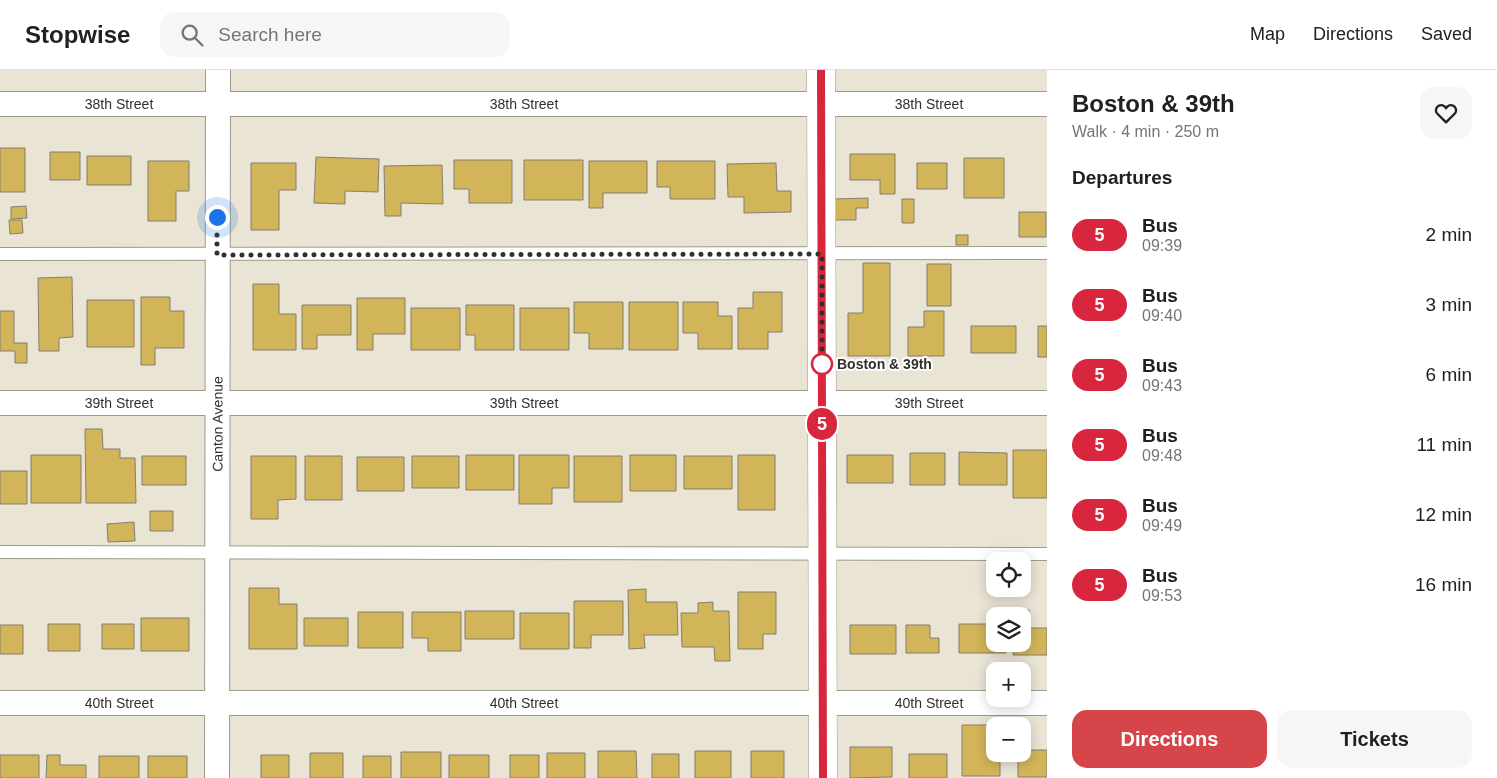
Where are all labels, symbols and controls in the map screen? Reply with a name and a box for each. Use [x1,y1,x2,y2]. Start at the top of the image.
search box [160,12,510,57]
text: Stopwise [25,21,130,48]
icon: search [178,21,206,49]
text: Search here [218,24,322,45]
text: Map [1250,24,1285,44]
text: Directions [1313,24,1393,44]
text: Saved [1421,24,1472,44]
button: heart [1420,87,1472,139]
text: Boston & 39th [1072,90,1235,117]
street label: 38th Street [85,96,153,112]
street label: 38th Street [490,96,558,112]
street label: 38th Street [895,96,963,112]
text: Walk · 4 min · 250 m [1072,123,1219,140]
text: Departures [1072,167,1172,188]
your location [205,205,230,230]
text: Bus [1142,215,1178,236]
text: 2 min [1426,224,1472,245]
text: 5 [1094,225,1105,245]
text: 09:39 [1142,237,1182,254]
text: Bus [1142,285,1178,306]
text: 3 min [1426,294,1472,315]
text: 5 [1094,295,1105,315]
text: 09:40 [1142,307,1182,324]
marker: Boston & 39th [811,353,833,375]
text: Bus [1142,355,1178,376]
place label: Boston & 39th [837,356,932,372]
text: 6 min [1426,364,1472,385]
text: 5 [1094,365,1105,385]
street label: Canton Avenue [209,376,226,472]
text: 09:43 [1142,377,1182,394]
street label: 39th Street [85,395,153,411]
street label: 39th Street [490,395,558,411]
street label: 39th Street [895,395,963,411]
line badge: 5 [806,408,838,440]
text: 5 [817,414,827,434]
text: Bus [1142,425,1178,446]
text: 11 min [1416,434,1472,455]
text: 5 [1094,435,1105,455]
text: 09:48 [1142,447,1182,464]
text: Bus [1142,495,1178,516]
text: 12 min [1415,504,1472,525]
text: 5 [1094,505,1105,525]
text: 09:49 [1142,517,1182,534]
map controls [986,552,1031,762]
button: locate [986,552,1031,597]
text: Bus [1142,565,1178,586]
text: 16 min [1415,574,1472,595]
text: 5 [1094,575,1105,595]
text: 09:53 [1142,587,1182,604]
button: layers [986,607,1031,652]
button: + [986,662,1031,707]
street label: 40th Street [85,695,153,711]
street label: 40th Street [490,695,558,711]
street label: 40th Street [895,695,963,711]
button: Directions [1072,710,1267,768]
button: Tickets [1277,710,1472,768]
button: − [986,717,1031,762]

